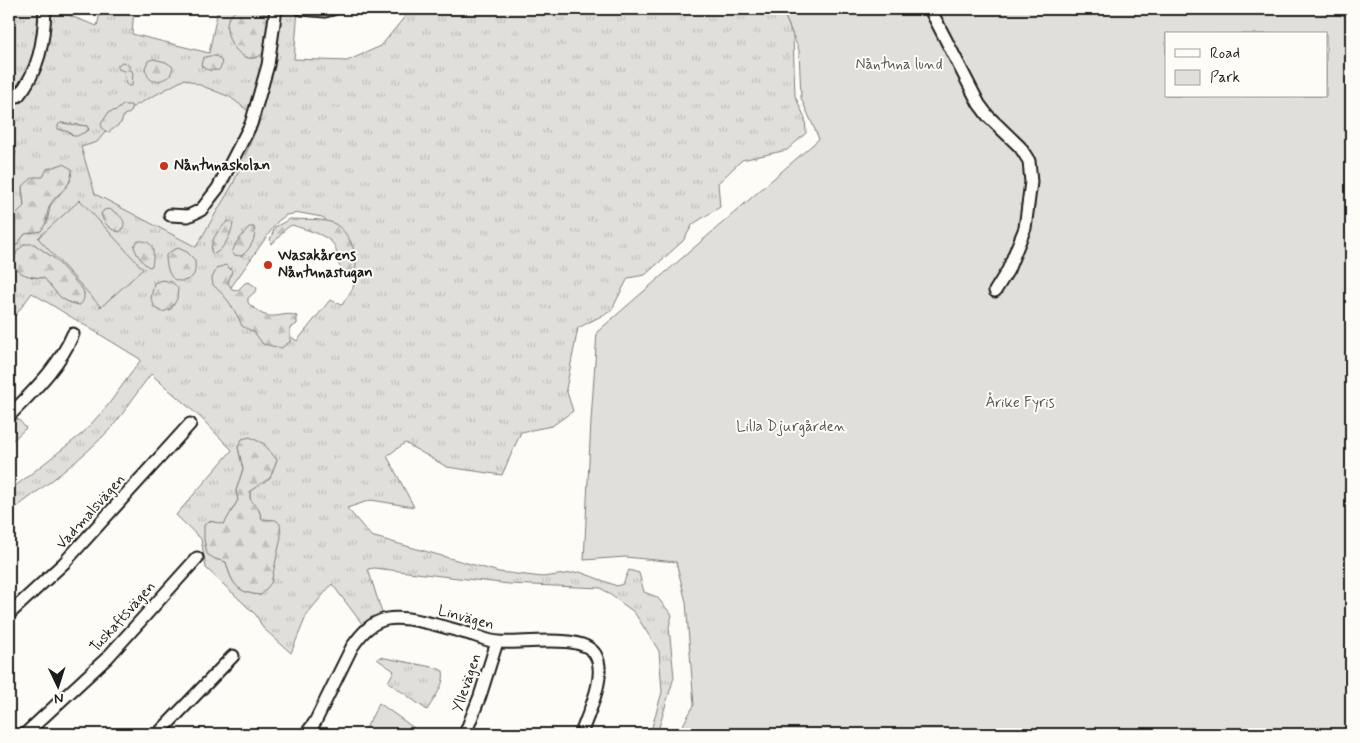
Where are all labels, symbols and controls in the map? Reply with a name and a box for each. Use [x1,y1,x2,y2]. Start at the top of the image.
legend [1165,32,1328,98]
text: Road [1210,44,1240,64]
park label: Nåntuna lund [855,55,943,75]
text: Park [1210,68,1240,88]
place label: Nåntunaskolan [174,156,270,176]
marker: Nåntunaskolan [158,160,170,172]
place label: Wasakårens Nåntunastugan [277,246,373,284]
marker: Wasakårens Nåntunastugan [262,259,274,271]
park label: Årike Fyris [985,392,1055,413]
park label: Lilla Djurgården [736,417,846,437]
street label: Vadmalsvägen [52,470,130,554]
street label: Tuskaftsvägen [86,577,160,657]
street label: Linvägen [436,601,496,635]
street label: Yllevägen [448,651,486,715]
north arrow [32,660,82,710]
text: N [54,689,64,707]

